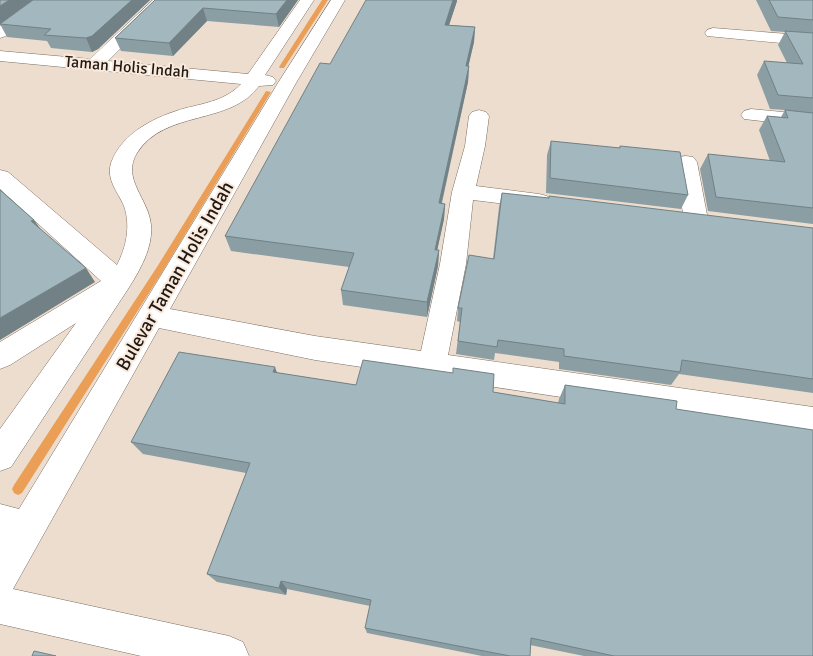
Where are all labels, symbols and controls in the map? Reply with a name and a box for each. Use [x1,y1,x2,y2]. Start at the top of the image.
street label: Taman Holis Indah [64,52,190,82]
street label: Bulevar Taman Holis Indah [111,177,239,375]

